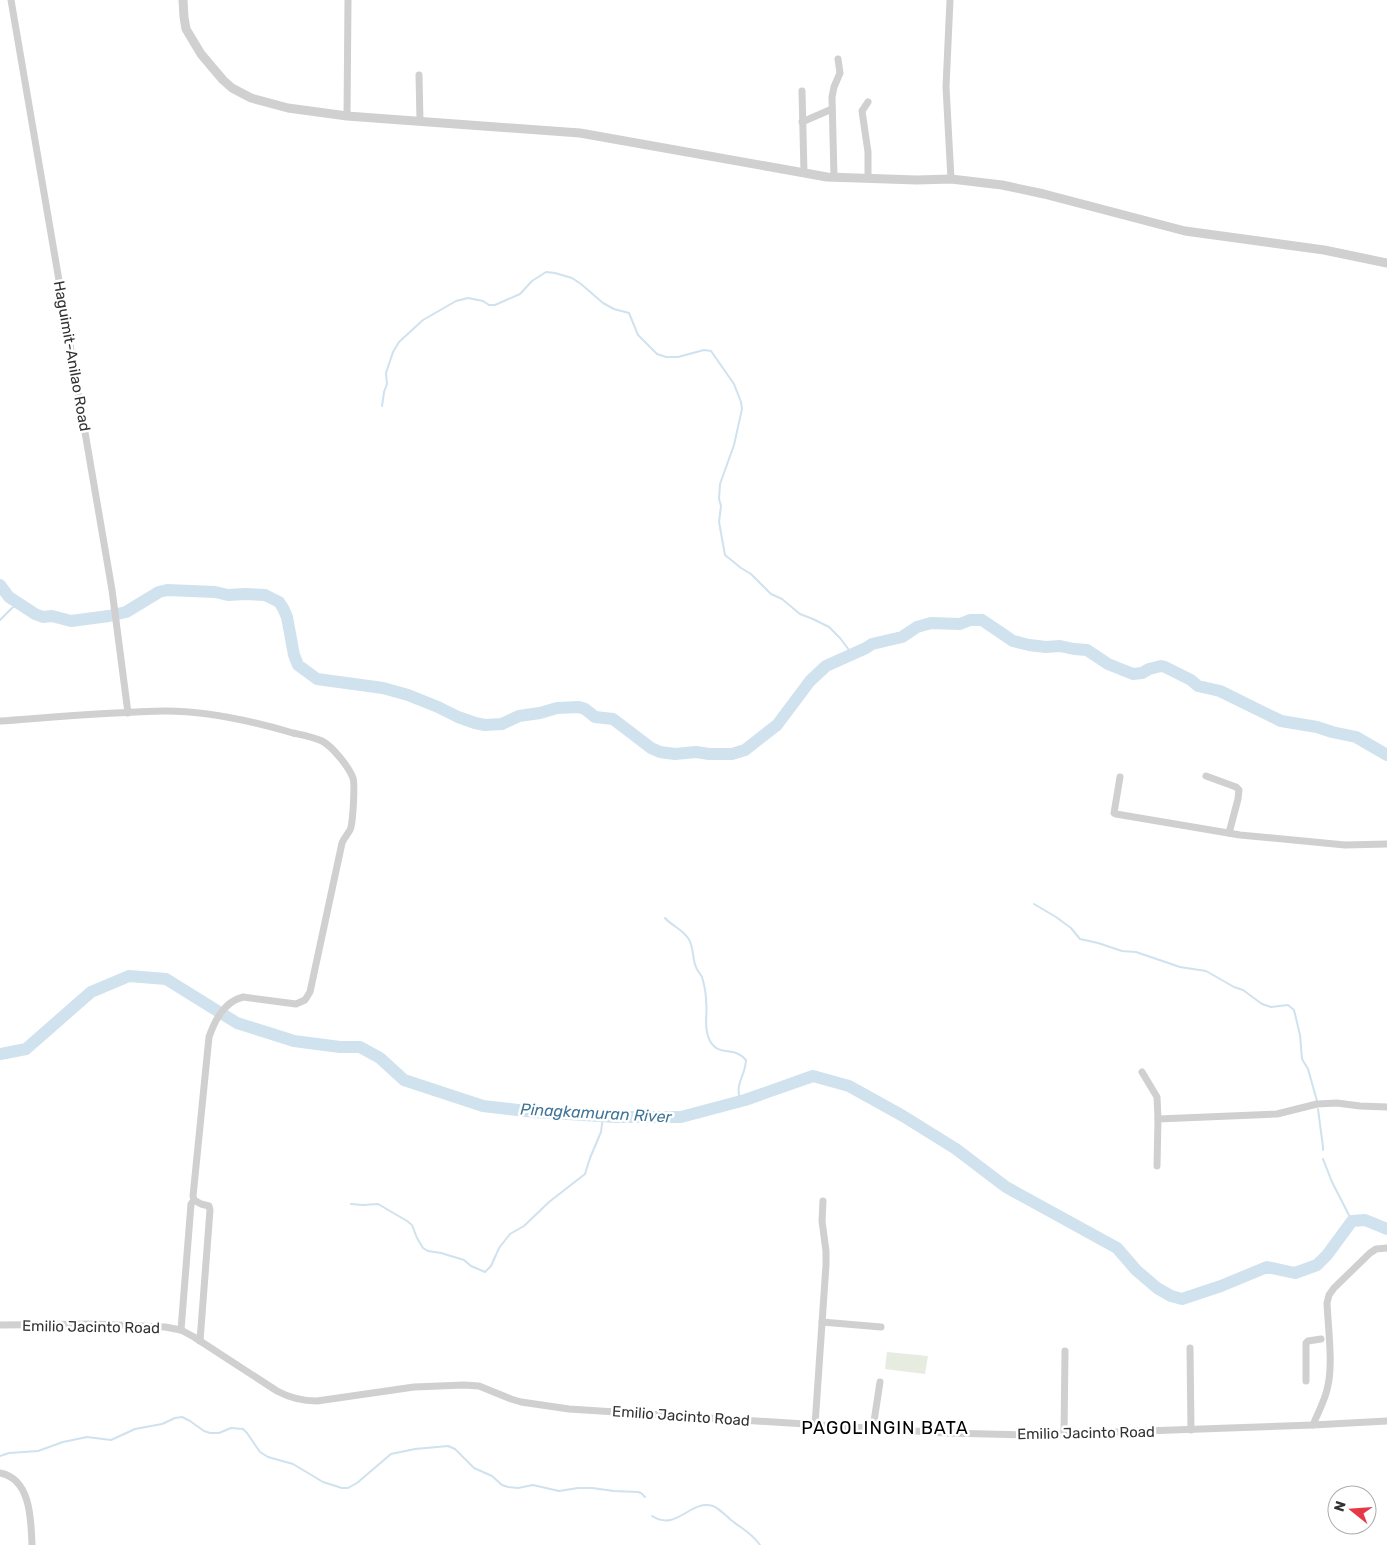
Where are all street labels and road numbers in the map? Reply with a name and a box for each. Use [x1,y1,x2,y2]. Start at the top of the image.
street label: Haguimit-Anilao Road [50,279,94,433]
street label: Emilio Jacinto Road [22,1317,160,1337]
street label: Emilio Jacinto Road [612,1402,750,1430]
street label: Emilio Jacinto Road [1017,1423,1155,1443]

